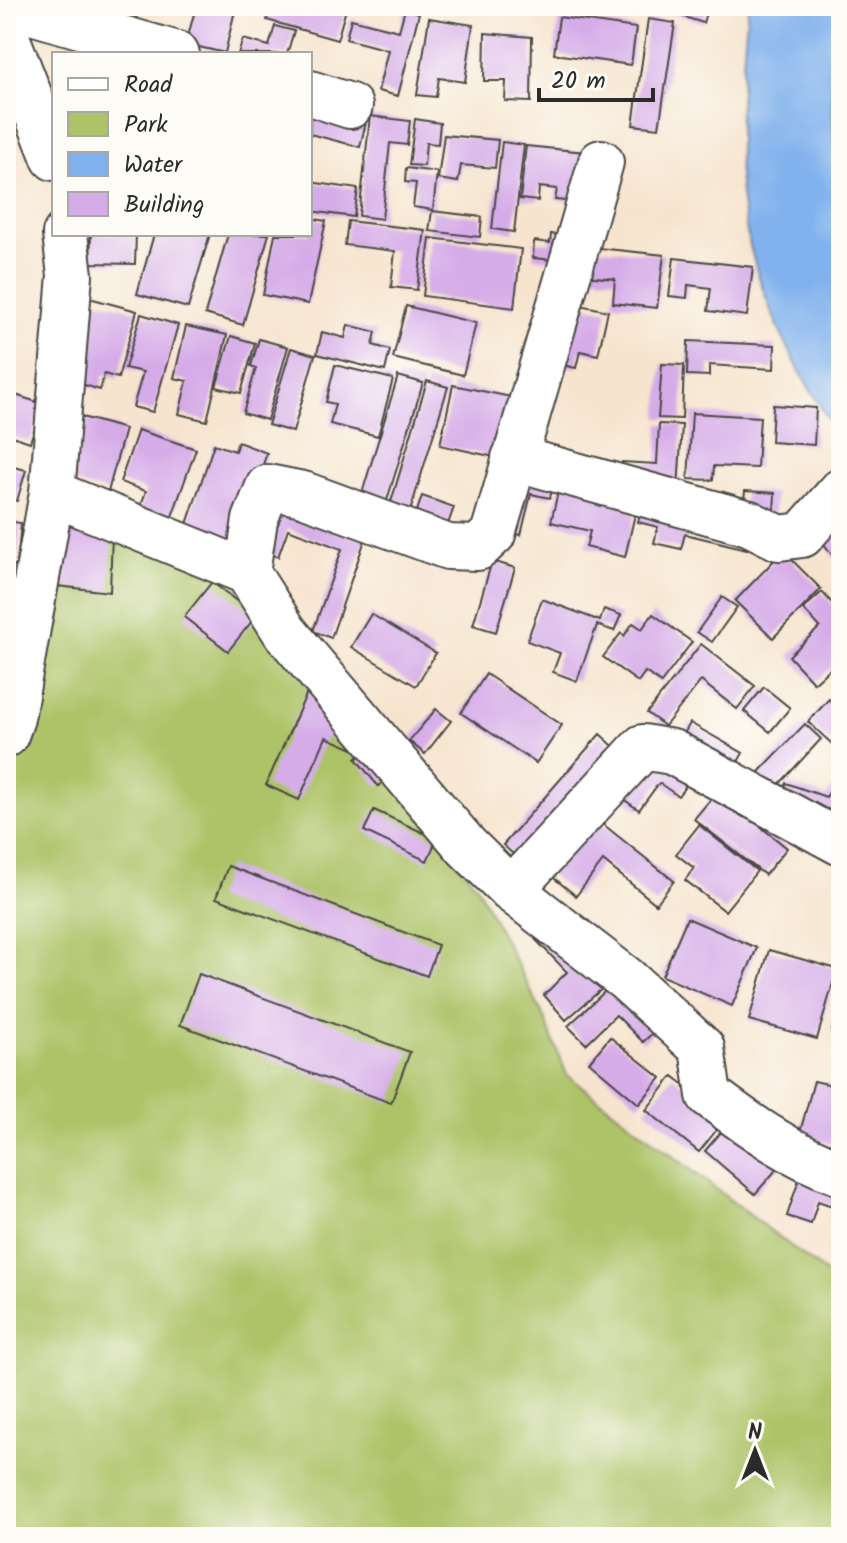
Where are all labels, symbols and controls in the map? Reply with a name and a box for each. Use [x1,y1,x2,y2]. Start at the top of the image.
legend [52,52,312,236]
scale bar [539,52,653,102]
text: 20 m [551,62,606,101]
text: Road [124,66,173,105]
text: Park [124,106,168,145]
text: Water [124,146,184,185]
text: Building [124,186,204,225]
north arrow [715,1411,795,1491]
text: N [748,1416,762,1451]

